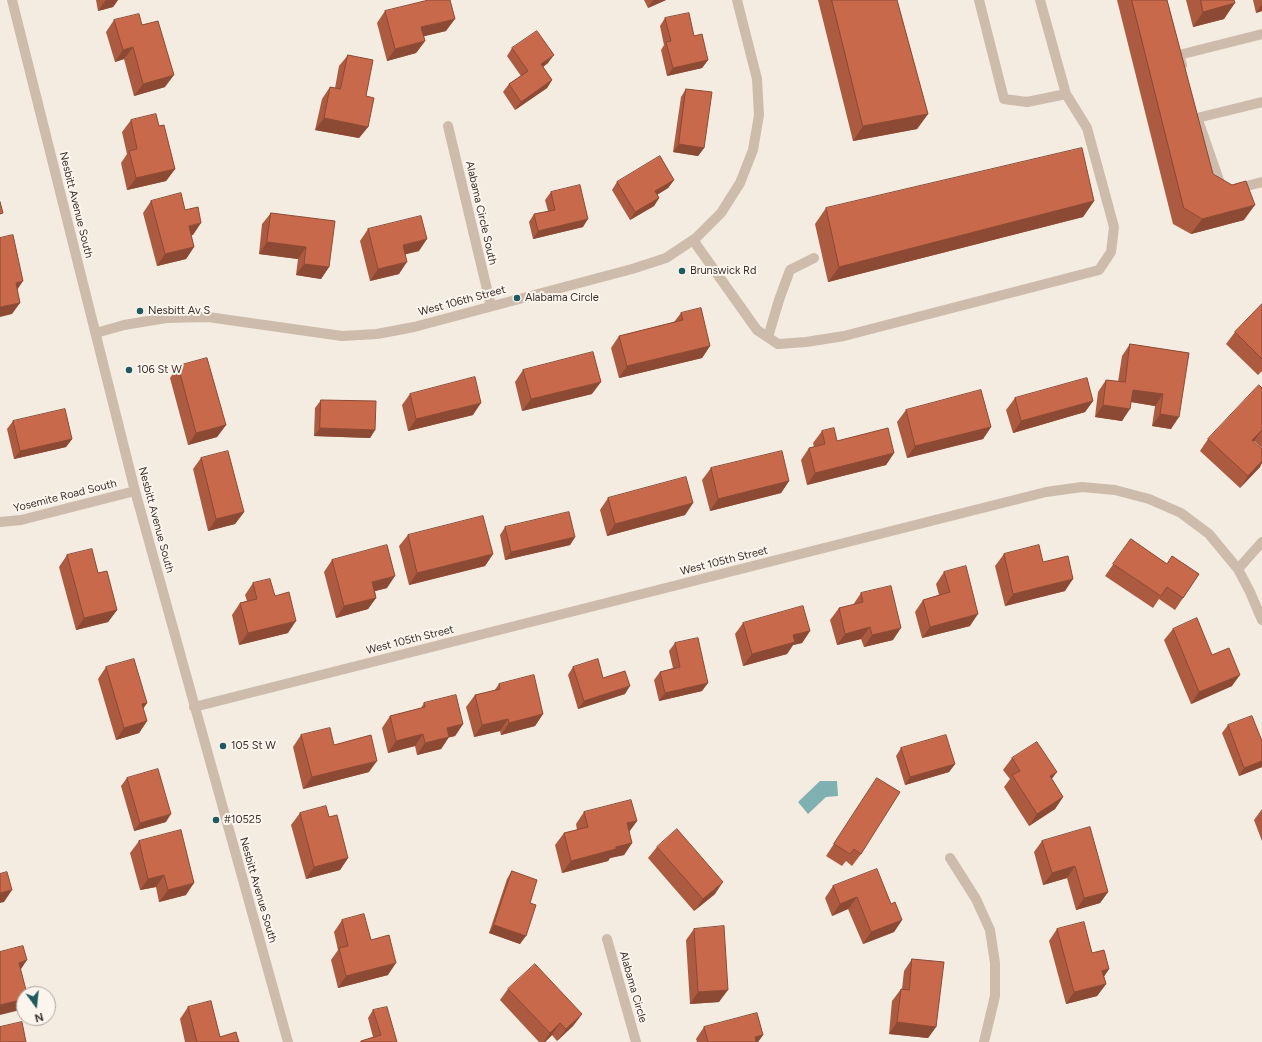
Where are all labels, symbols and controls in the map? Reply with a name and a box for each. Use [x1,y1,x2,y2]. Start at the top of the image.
street label: Nesbitt Avenue South [56,150,96,260]
street label: Alabama Circle South [463,160,499,266]
place label: Brunswick Rd [690,264,756,278]
marker: Brunswick Rd [677,266,687,276]
street label: West 106th Street [417,283,507,319]
place label: Alabama Circle [525,291,599,305]
marker: Alabama Circle [512,293,522,303]
place label: Nesbitt Av S [148,304,210,318]
marker: Nesbitt Av S [135,306,145,316]
place label: 106 St W [137,363,182,377]
marker: 106 St W [124,365,134,375]
street label: Nesbitt Avenue South [135,466,177,574]
street label: Yosemite Road South [12,477,118,515]
street label: West 105th Street [679,544,769,578]
street label: West 105th Street [365,623,455,657]
place label: 105 St W [231,739,276,753]
marker: 105 St W [218,741,228,751]
place label: #10525 [224,813,261,827]
marker: #10525 [211,815,221,825]
street label: Nesbitt Avenue South [237,836,279,944]
street label: Alabama Circle [616,950,650,1024]
north arrow [16,986,56,1026]
text: N [33,1010,45,1024]

